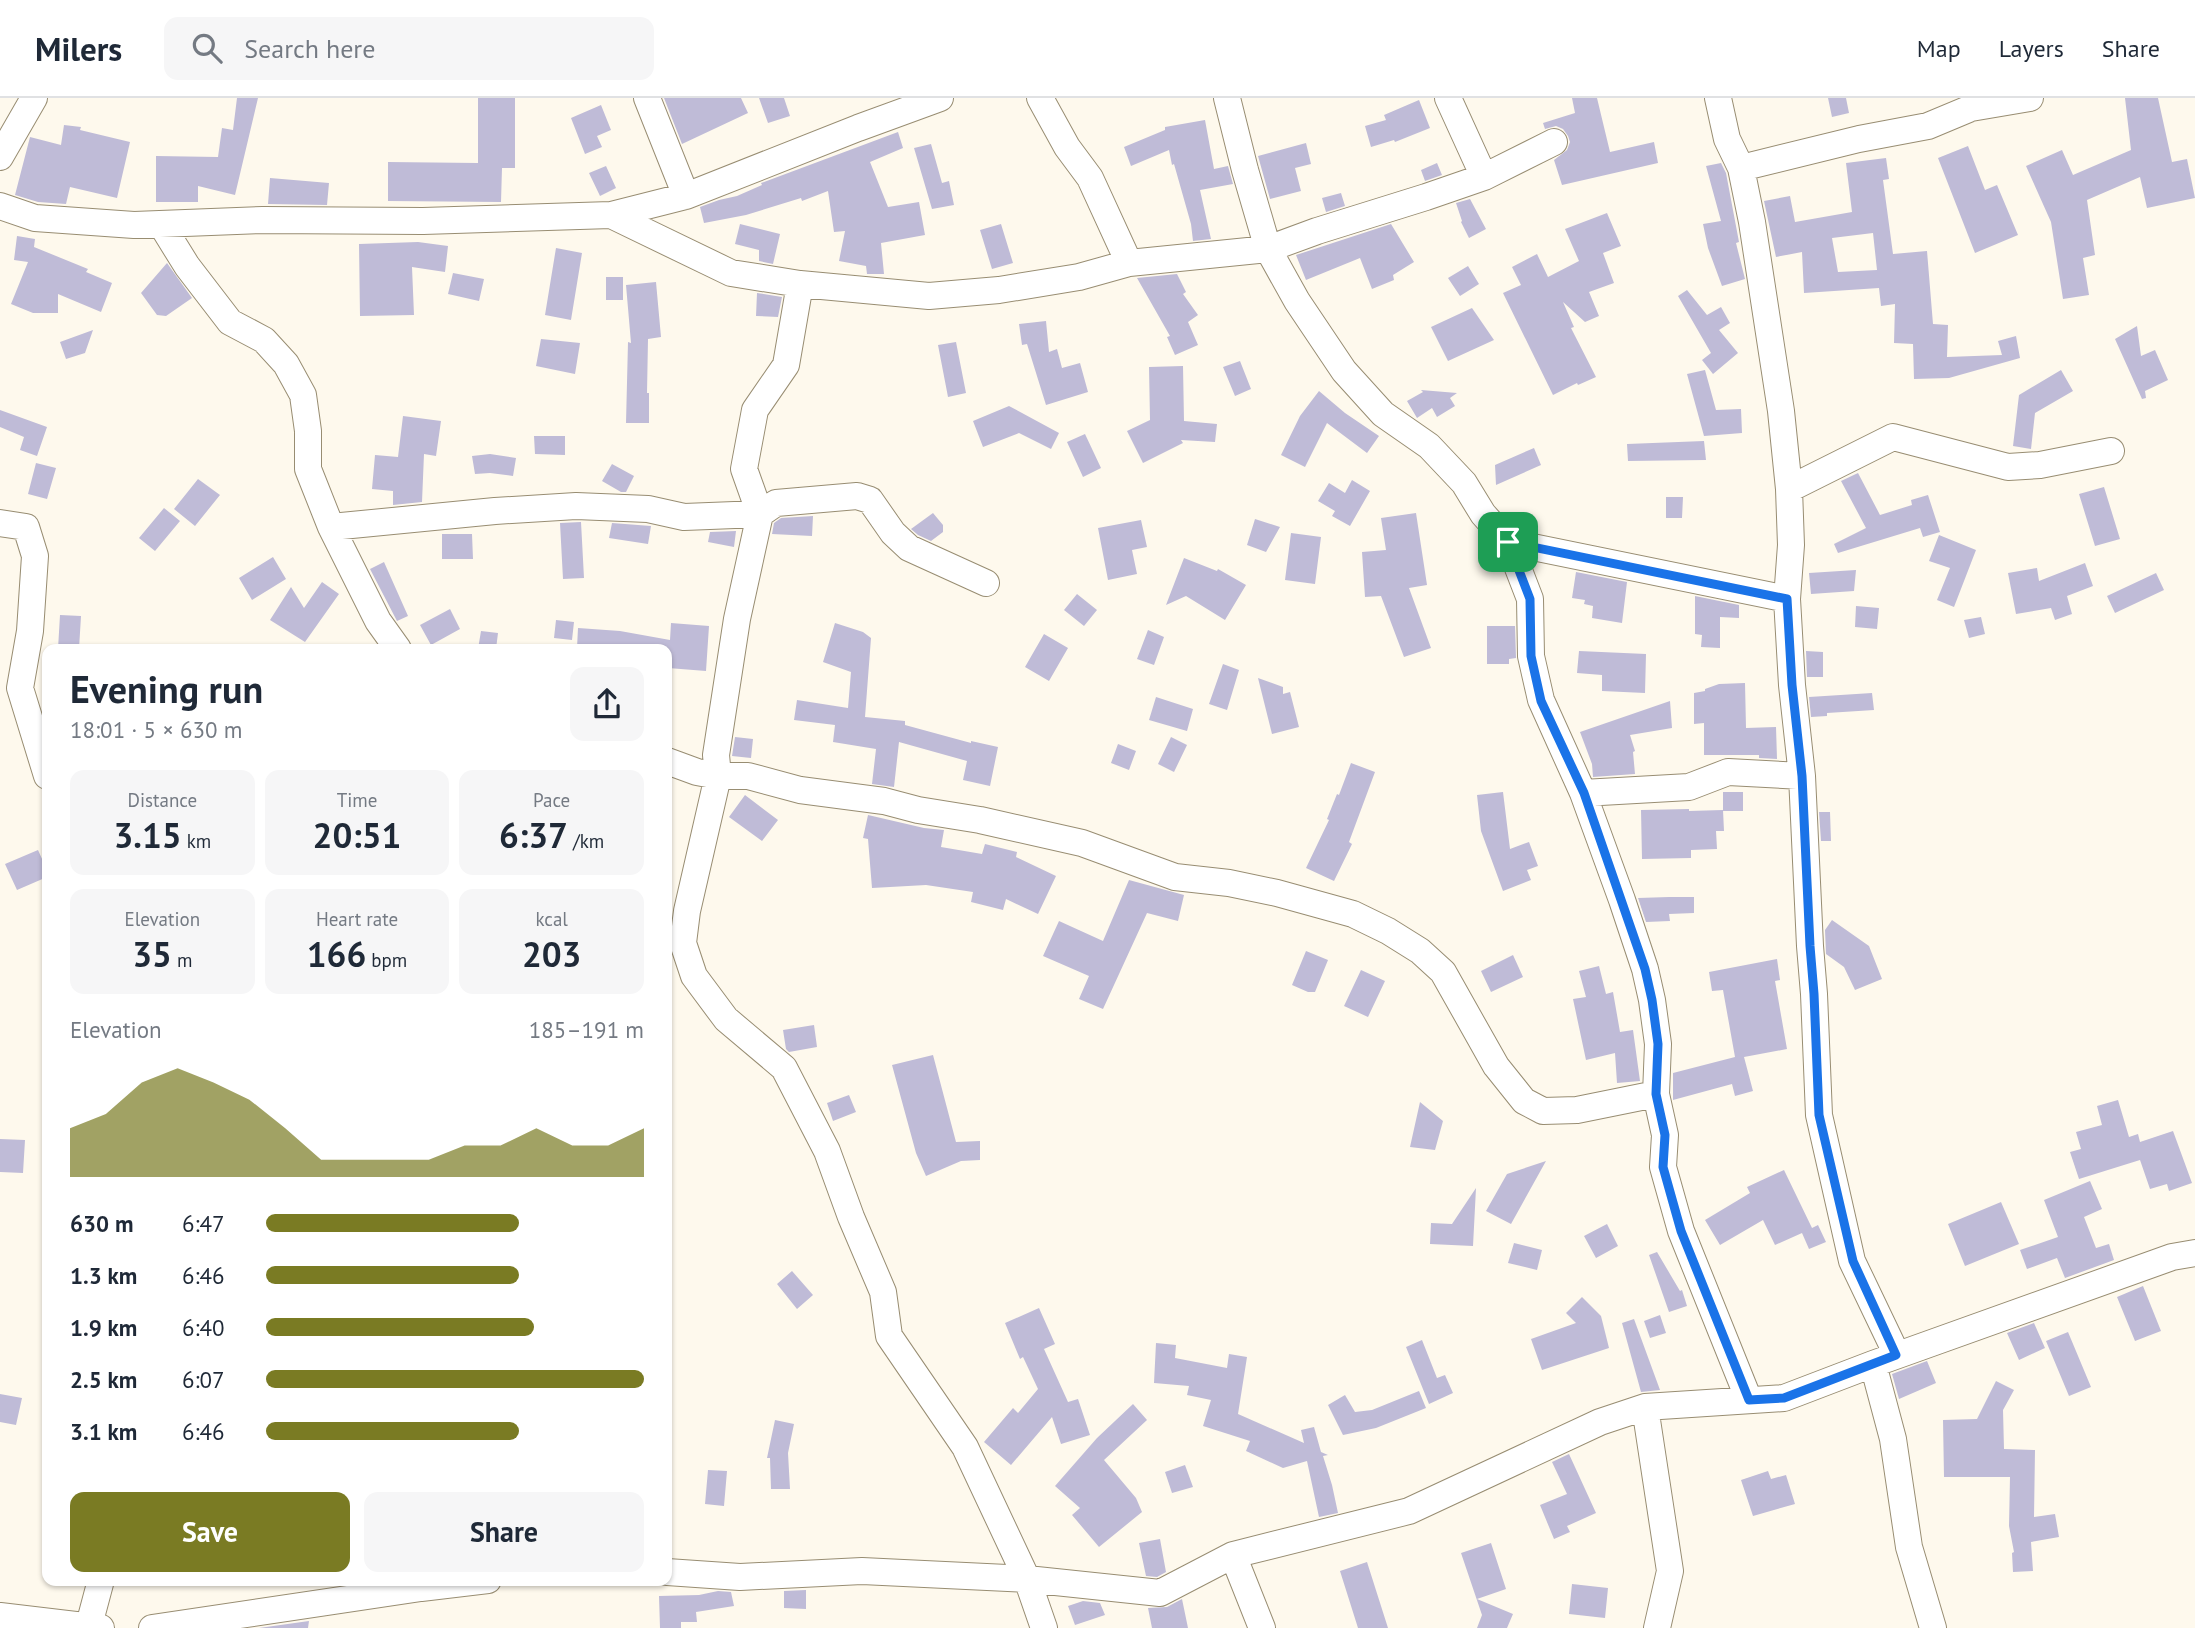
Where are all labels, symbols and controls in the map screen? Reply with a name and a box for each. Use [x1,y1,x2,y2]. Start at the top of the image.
search box [164,17,654,80]
text: Milers [35,27,122,70]
icon: search [188,29,226,67]
text: Search here [244,32,375,65]
text: Map [1917,33,1961,64]
text: Layers [1999,33,2064,64]
text: Share [2102,33,2160,64]
pin [1478,512,1538,572]
icon: arrive [1489,523,1527,561]
text: Evening run [70,664,263,713]
button: share [570,667,644,741]
text: 18:01 · 5 × 630 m [70,715,242,744]
text: Distance [128,788,197,812]
text: Time [337,788,377,812]
text: Pace [533,788,570,812]
text: 3.15 [113,812,182,858]
text: 20:51 [313,812,401,858]
text: 6:37 [499,812,568,858]
text: km [182,829,211,853]
text: /km [568,829,604,853]
text: Elevation [124,907,200,931]
text: Heart rate [316,907,398,931]
text: kcal [535,907,568,931]
text: 35 [132,931,172,977]
text: 166 [307,931,366,977]
text: 203 [522,931,581,977]
text: m [172,948,192,972]
text: bpm [366,948,407,972]
text: Elevation [70,1015,162,1044]
text: 185–191 m [529,1015,644,1044]
text: 630 m [70,1209,133,1238]
text: 6:47 [182,1209,225,1238]
text: 1.3 km [70,1261,137,1290]
text: 6:46 [182,1261,225,1290]
text: 1.9 km [70,1313,137,1342]
text: 6:40 [182,1313,225,1342]
text: 2.5 km [70,1365,137,1394]
text: 6:07 [182,1365,225,1394]
text: 3.1 km [70,1417,137,1446]
text: 6:46 [182,1417,225,1446]
button: Save [70,1492,350,1572]
button: Share [364,1492,644,1572]

